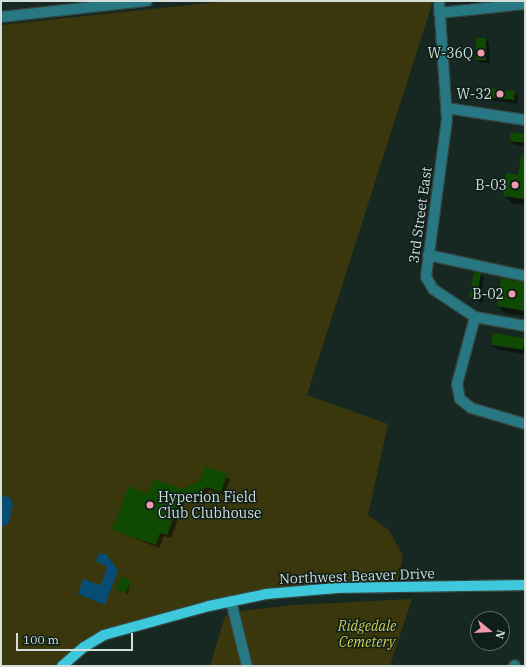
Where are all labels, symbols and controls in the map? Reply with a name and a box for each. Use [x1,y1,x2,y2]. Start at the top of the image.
place label: W-36Q [427,45,473,61]
marker: W-36Q [476,48,486,58]
place label: W-32 [456,86,492,102]
marker: W-32 [495,89,505,99]
street label: 3rd Street East [405,166,435,264]
place label: B-03 [475,177,507,193]
marker: B-03 [510,180,520,190]
place label: B-02 [472,286,504,302]
marker: B-02 [507,289,517,299]
place label: Hyperion Field Club Clubhouse [158,489,262,522]
marker: Hyperion Field Club Clubhouse [145,500,155,510]
street label: Northwest Beaver Drive [279,565,435,587]
north arrow [470,611,510,651]
park label: Ridgedale Cemetery [338,618,396,650]
scale bar [18,625,135,651]
text: N [492,628,508,641]
text: 100 m [23,632,59,647]

